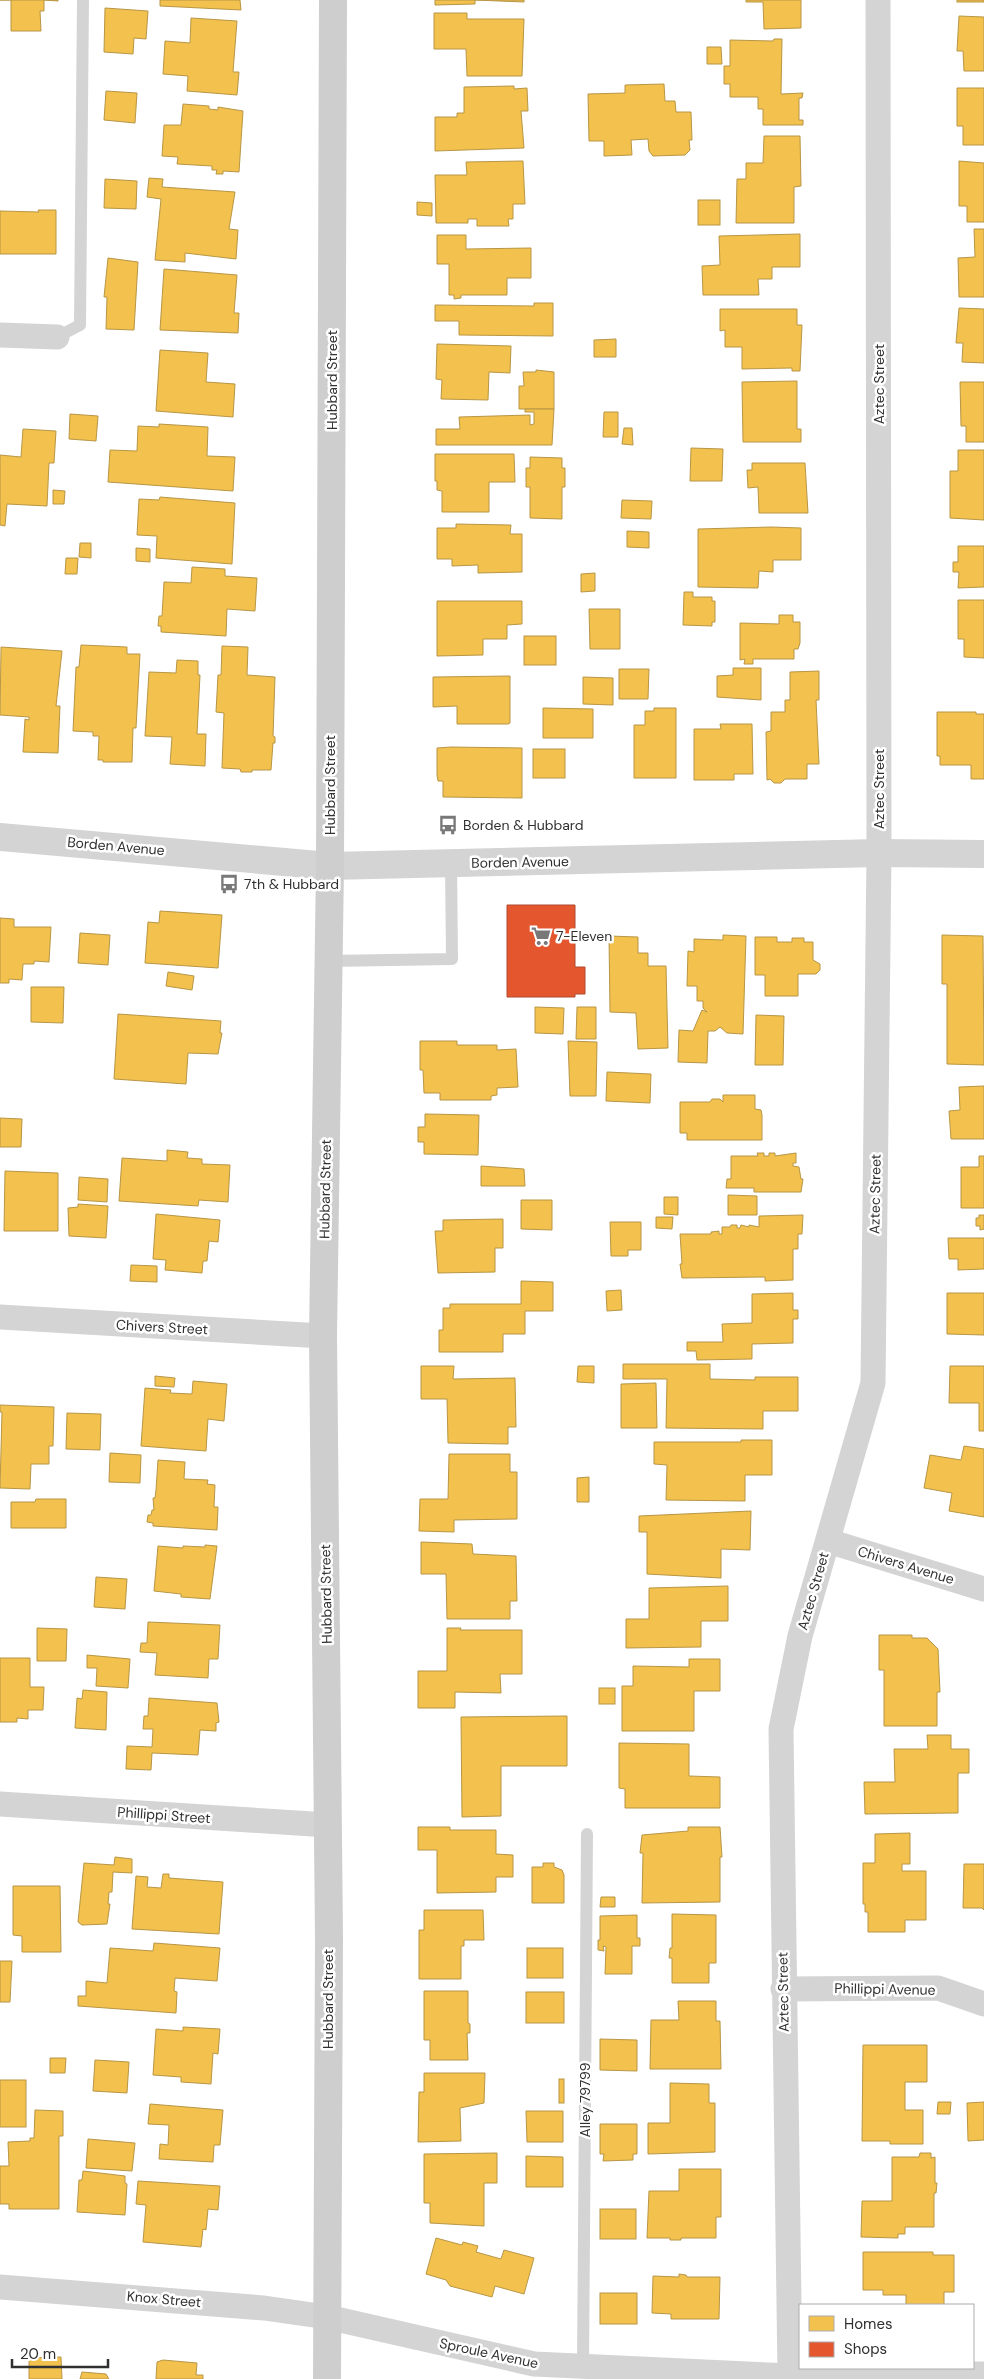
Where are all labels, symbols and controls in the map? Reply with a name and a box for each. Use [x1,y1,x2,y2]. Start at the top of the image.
street label: Hubbard Street [323,330,341,430]
street label: Aztec Street [870,344,888,424]
street label: Hubbard Street [321,735,339,835]
street label: Aztec Street [870,749,888,829]
bus stop icon: Borden & Hubbard [437,814,459,836]
place label: Borden & Hubbard [463,816,584,834]
street label: Borden Avenue [67,833,165,859]
street label: Borden Avenue [471,852,569,872]
bus stop icon: 7th & Hubbard [218,873,240,895]
place label: 7th & Hubbard [244,875,339,893]
supermarket icon: 7-Eleven [530,925,552,947]
place label: 7-Eleven [556,927,612,945]
street label: Hubbard Street [315,1139,335,1239]
street label: Aztec Street [865,1154,885,1234]
street label: Chivers Street [116,1316,208,1338]
street label: Chivers Avenue [856,1542,956,1588]
street label: Hubbard Street [316,1544,336,1644]
street label: Aztec Street [793,1550,833,1632]
street label: Phillippi Street [117,1803,211,1827]
street label: Hubbard Street [319,1949,337,2049]
street label: Aztec Street [773,1952,793,2032]
street label: Phillippi Avenue [834,1979,936,1999]
street label: Alley 79799 [576,2062,594,2137]
street label: Knox Street [126,2287,202,2311]
legend [799,2304,974,2369]
text: Homes [844,2314,893,2334]
street label: Sproule Avenue [438,2334,540,2372]
scale bar [12,2336,109,2368]
text: Shops [844,2339,887,2359]
text: 20 m [20,2344,56,2364]

